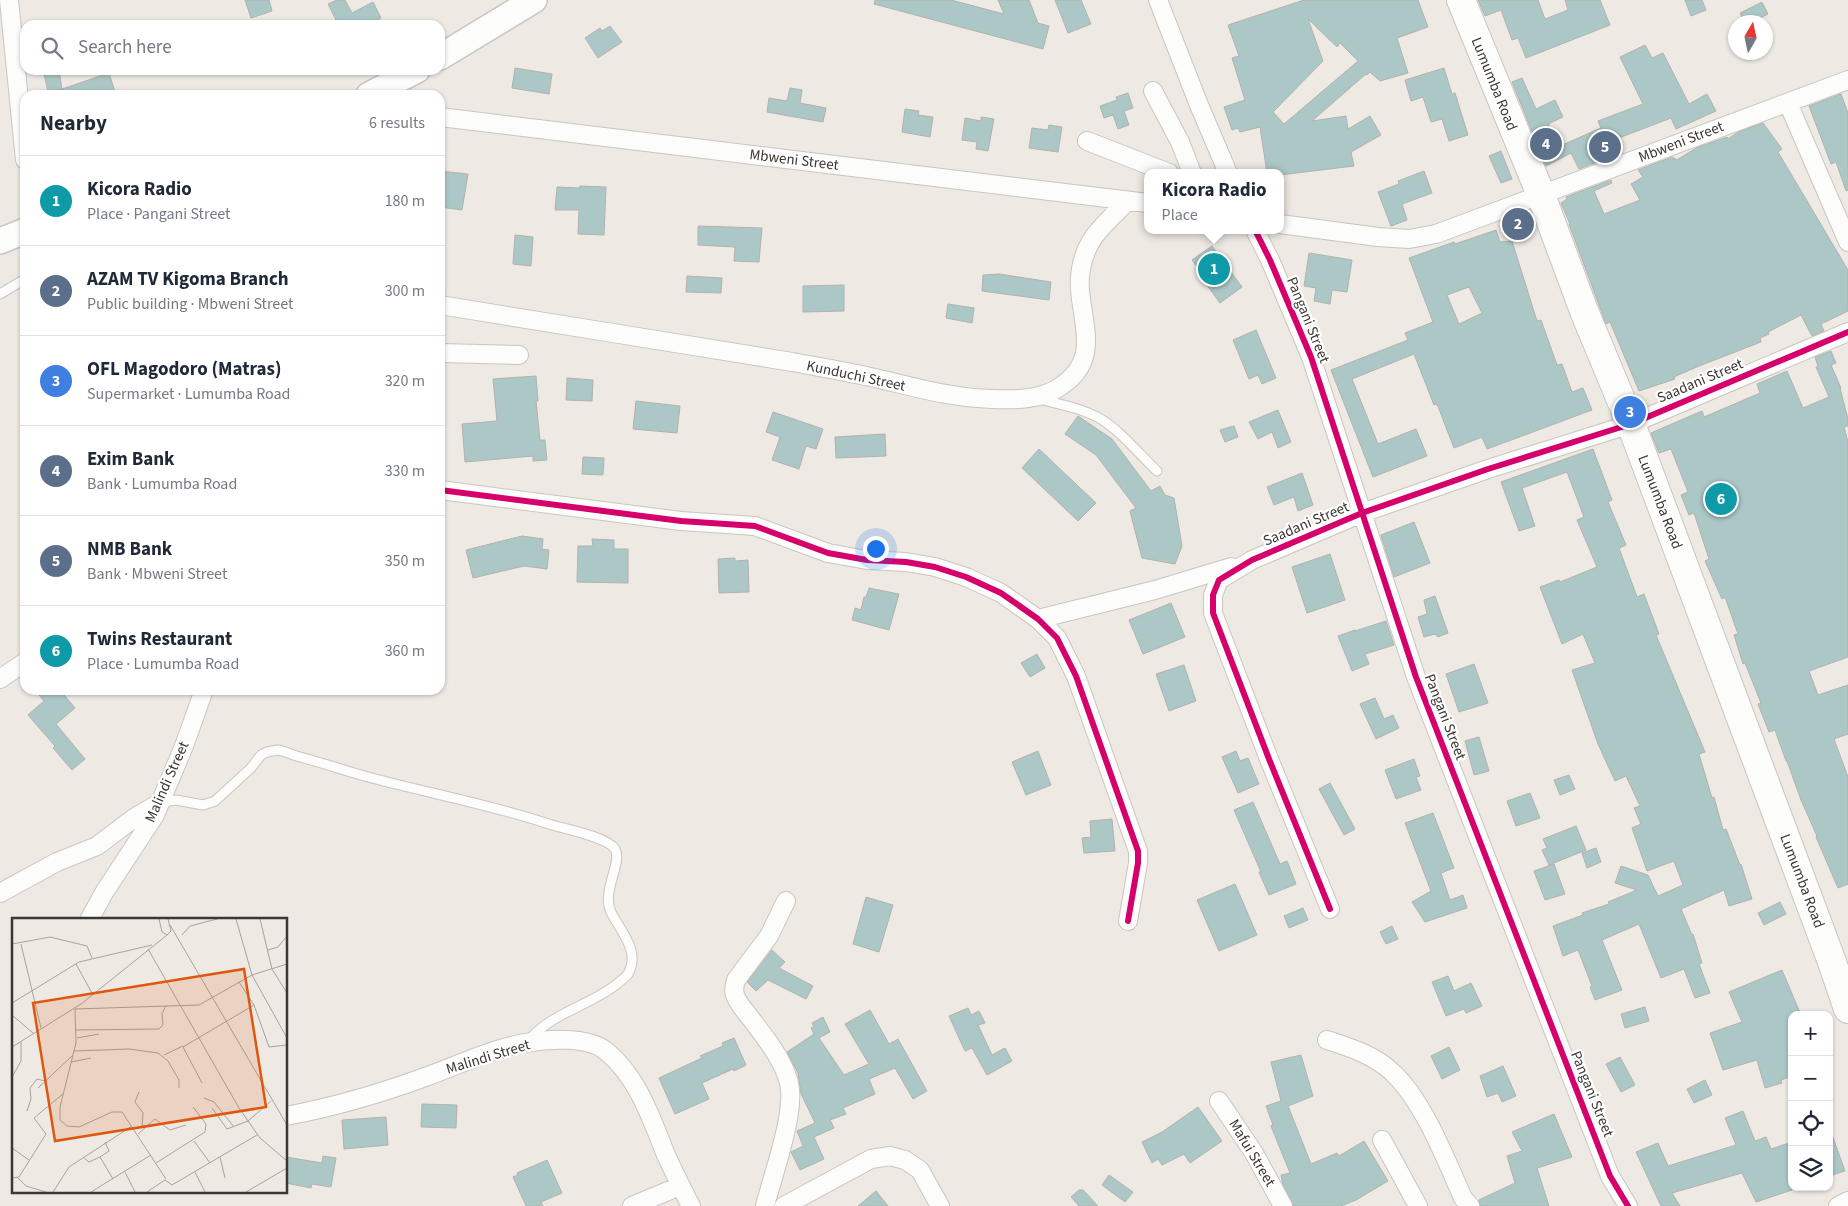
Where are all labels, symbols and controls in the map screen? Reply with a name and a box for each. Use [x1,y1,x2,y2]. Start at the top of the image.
north arrow [1728,15,1773,60]
search box [20,20,445,75]
icon: search [38,34,66,62]
text: Search here [78,34,172,61]
street label: Lumumba Road [1466,34,1522,134]
text: Nearby [40,108,107,138]
text: 6 results [369,112,425,134]
street label: Mbweni Street [1635,116,1727,168]
pin: 4 [1530,125,1562,163]
pin: 5 [1589,128,1621,166]
street label: Mbweni Street [748,144,840,176]
popup [1144,169,1284,234]
text: Kicora Radio [87,176,192,203]
text: Kicora Radio [1162,177,1266,204]
text: 1 [52,190,60,212]
text: 180 m [385,190,425,212]
text: Place · Pangani Street [87,203,231,225]
text: Place [1162,204,1198,226]
pin: 2 [1502,205,1534,243]
pin: 1 [1198,250,1230,288]
text: AZAM TV Kigoma Branch [87,266,289,293]
street label: Pangani Street [1281,274,1335,366]
text: 2 [52,280,60,302]
text: 300 m [385,280,425,302]
text: Public building · Mbweni Street [87,293,293,315]
street label: Saadani Street [1654,353,1746,409]
street label: Kunduchi Street [805,355,907,397]
text: OFL Magodoro (Matras) [87,356,282,383]
text: 3 [52,370,60,392]
text: 320 m [385,370,425,392]
text: Supermarket · Lumumba Road [87,383,290,405]
pin: 3 [1614,393,1646,431]
text: Exim Bank [87,446,174,473]
street label: Lumumba Road [1632,452,1688,552]
text: 4 [52,460,60,482]
text: 330 m [385,460,425,482]
text: Bank · Lumumba Road [87,473,237,495]
pin: 6 [1705,480,1737,518]
street label: Saadani Street [1260,496,1352,552]
text: NMB Bank [87,536,172,563]
your location [863,536,889,562]
text: 5 [52,550,60,572]
text: 350 m [385,550,425,572]
text: Bank · Mbweni Street [87,563,227,585]
text: Twins Restaurant [87,626,232,653]
text: 6 [52,640,60,662]
text: 360 m [385,640,425,662]
text: Place · Lumumba Road [87,653,239,675]
street label: Pangani Street [1419,671,1471,763]
street label: Malindi Street [140,738,194,826]
street label: Lumumba Road [1774,831,1830,931]
inset map [12,918,288,1194]
map controls [1788,1011,1833,1191]
button: + [1788,1011,1833,1056]
street label: Malindi Street [443,1034,533,1080]
street label: Pangani Street [1565,1048,1619,1140]
button: − [1788,1056,1833,1101]
button: locate [1788,1101,1833,1146]
street label: Mafui Street [1224,1115,1280,1191]
button: layers [1788,1146,1833,1191]

